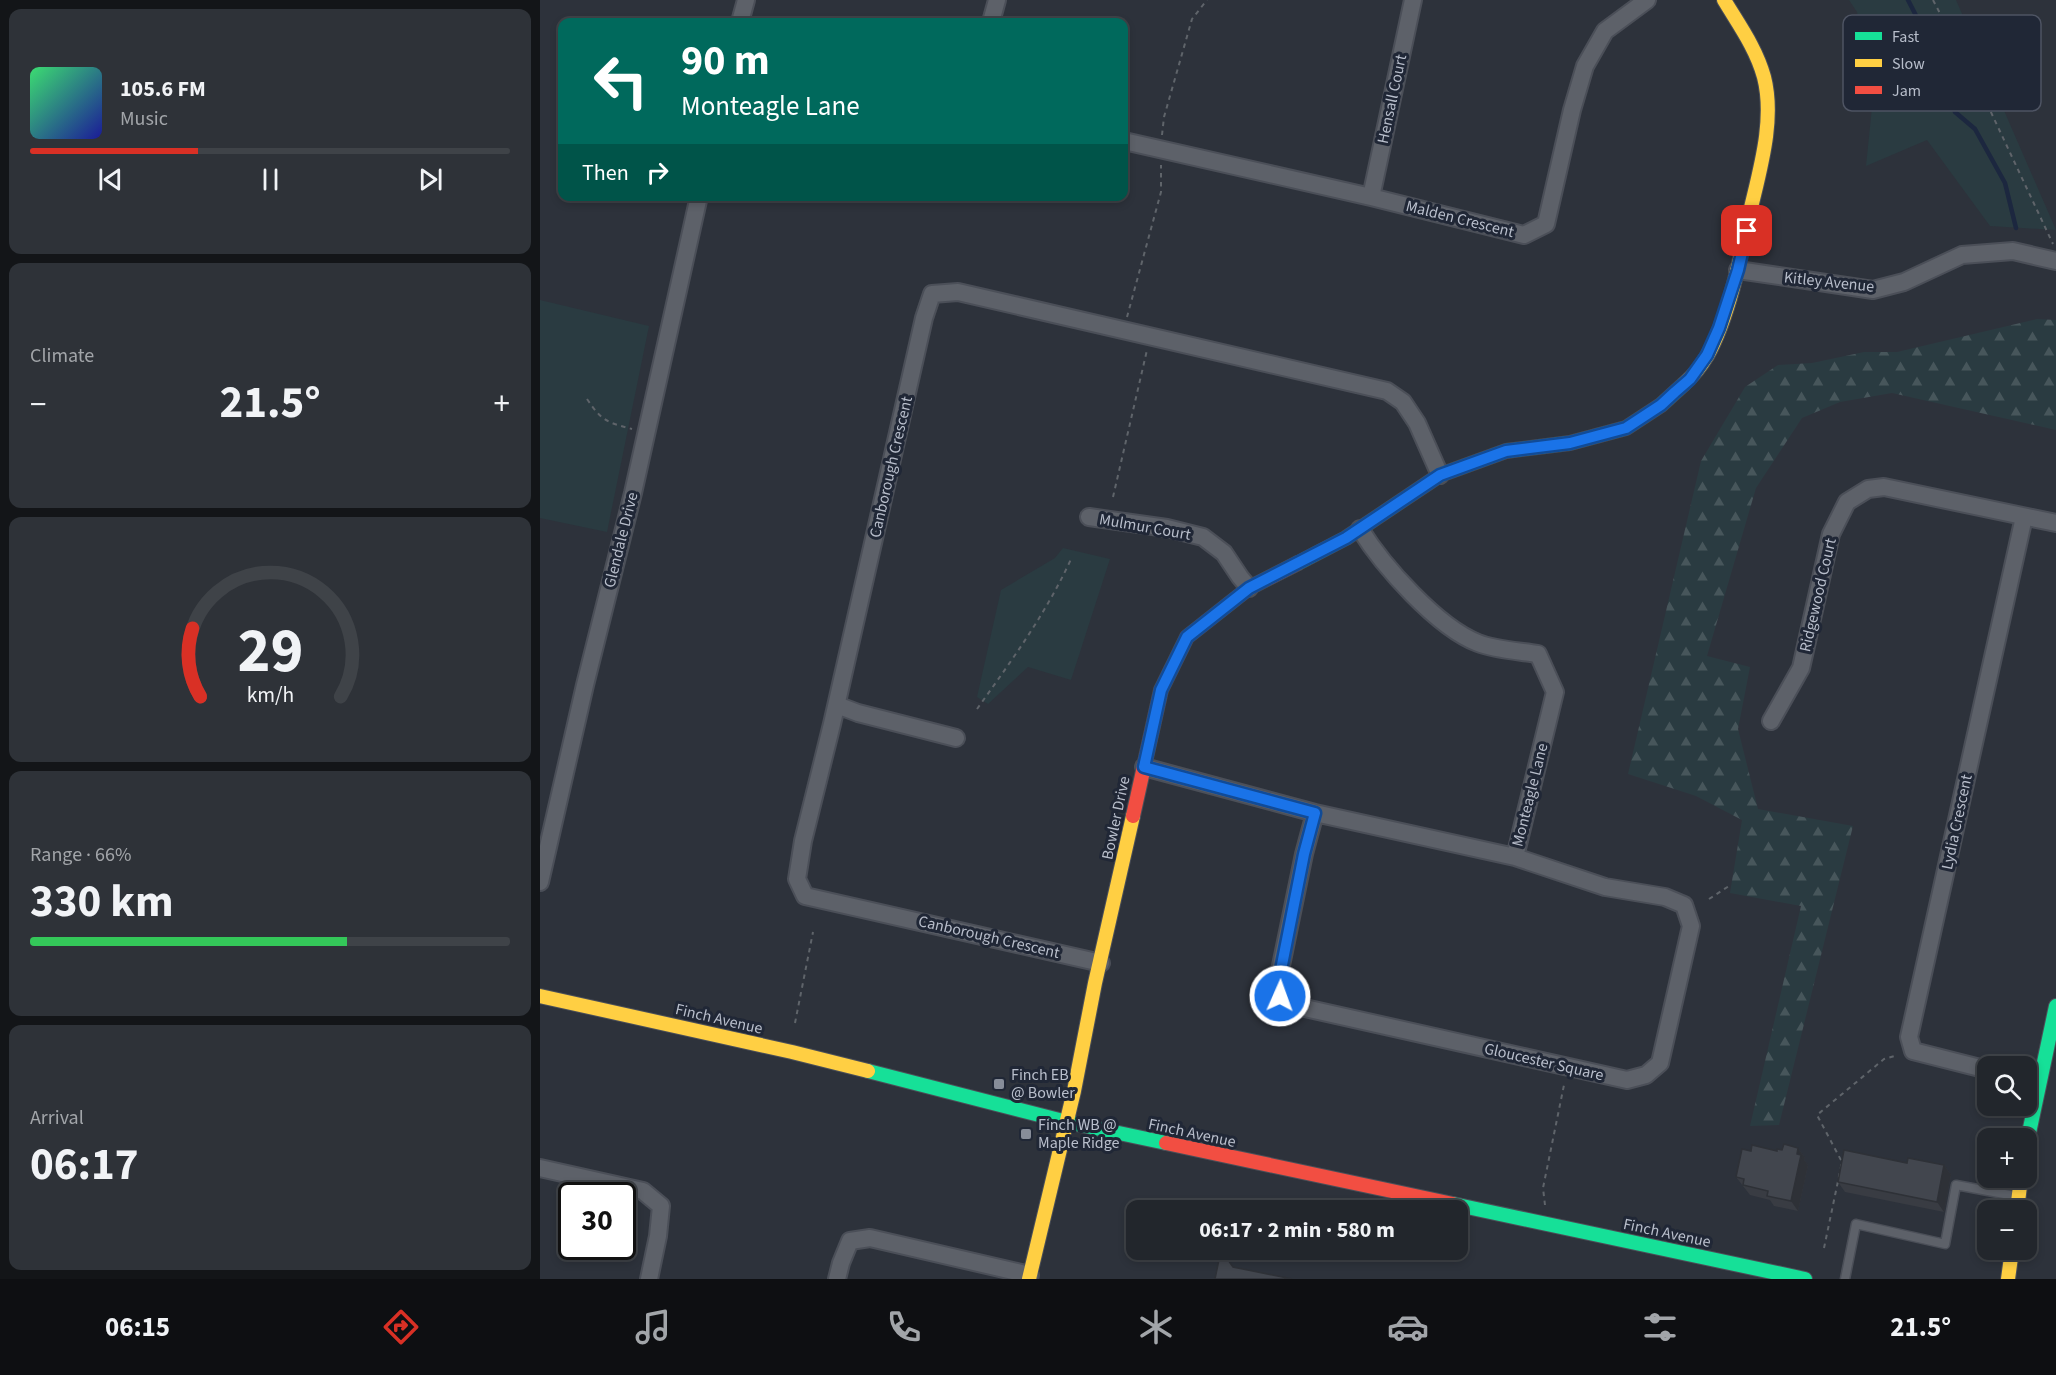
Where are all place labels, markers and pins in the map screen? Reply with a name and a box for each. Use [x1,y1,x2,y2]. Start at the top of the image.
pin [1721,205,1772,256]
place label: Finch EB @ Bowler [1011,1064,1075,1104]
marker: Finch EB @ Bowler [992,1077,1006,1091]
place label: Finch WB @ Maple Ridge [1038,1114,1120,1154]
marker: Finch WB @ Maple Ridge [1019,1127,1033,1141]

